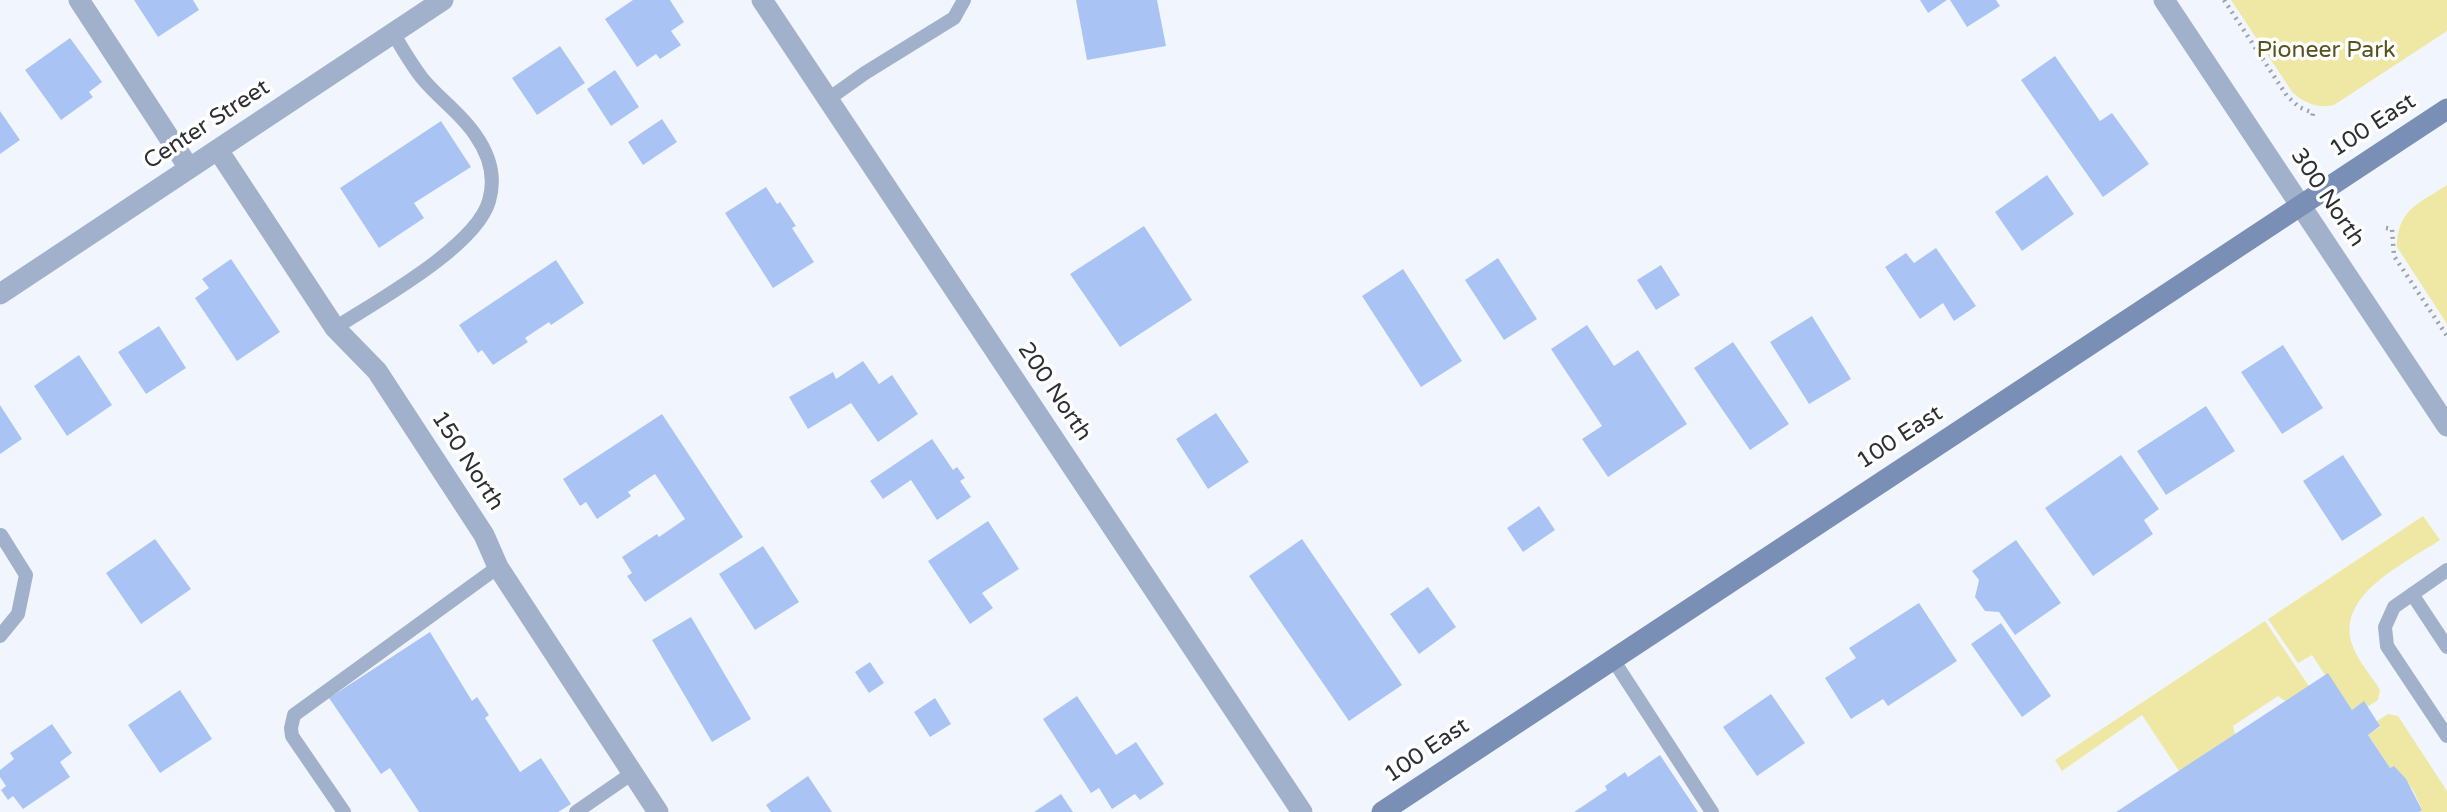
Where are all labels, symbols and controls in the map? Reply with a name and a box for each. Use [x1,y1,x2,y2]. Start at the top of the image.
park label: Pioneer Park [2257,37,2395,65]
street label: Center Street [139,74,275,176]
street label: 100 East [2325,88,2421,164]
street label: 300 North [2284,143,2370,253]
street label: 200 North [1011,337,1097,447]
street label: 100 East [1852,400,1948,476]
street label: 150 North [425,406,509,516]
street label: 100 East [1379,713,1475,789]

